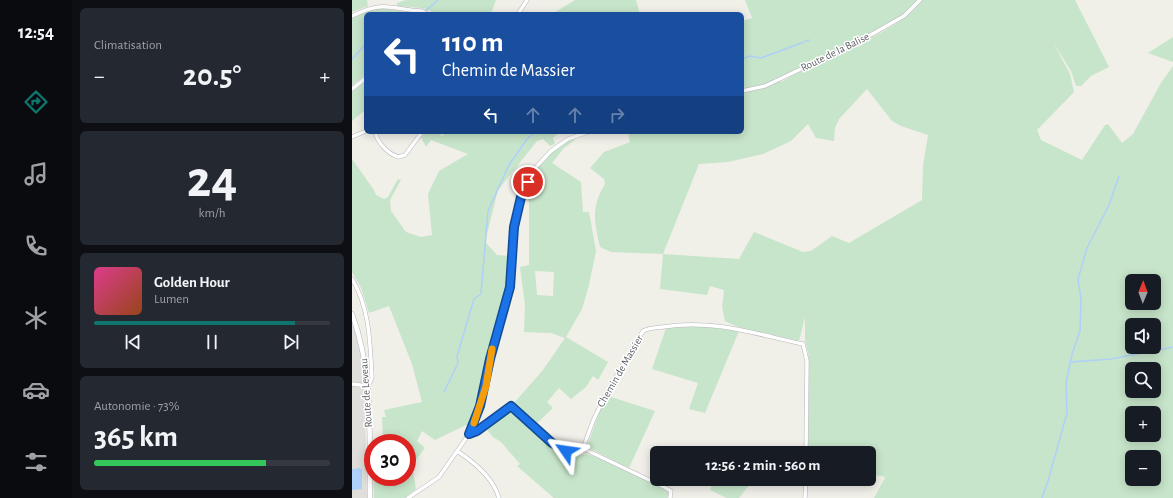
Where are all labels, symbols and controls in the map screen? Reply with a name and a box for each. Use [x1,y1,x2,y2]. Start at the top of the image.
text: 12:54 [18,24,54,42]
icon: left [376,28,428,80]
text: 110 m [442,29,504,57]
street label: Route de la Balise [799,31,871,73]
text: Climatisation [94,39,162,52]
text: 20.5° [183,61,241,91]
text: Chemin de Massier [442,62,575,80]
text: − [94,65,105,87]
text: + [319,65,330,87]
icon: directions [22,88,50,116]
icon: left [480,104,502,126]
icon: ahead [522,104,544,126]
icon: ahead [564,104,586,126]
icon: right [606,104,628,126]
text: 24 [187,154,237,206]
icon: music [22,160,50,188]
pin [511,165,545,199]
icon: arrive [517,171,539,193]
text: km/h [199,207,225,220]
icon: phone [22,232,50,260]
north arrow [1125,274,1161,310]
map controls [1125,274,1161,486]
text: Golden Hour [154,275,230,290]
text: Lumen [154,293,189,306]
icon: climate [22,304,50,332]
button: sound [1125,318,1161,354]
icon: previous [122,331,144,353]
icon: pause [201,331,223,353]
icon: next [280,331,302,353]
street label: Chemin de Massier [595,333,645,409]
street label: Route de Leveau [358,358,374,428]
button: search [1125,362,1161,398]
icon: car [22,376,50,404]
text: Autonomie · 73% [94,400,179,413]
button: + [1125,406,1161,442]
text: 365 km [94,422,178,452]
position arrow [545,430,587,472]
speed limit sign: 30 [364,434,416,486]
icon: filters [22,448,50,476]
button: − [1125,450,1161,486]
text: 12:56 · 2 min · 560 m [706,458,820,473]

